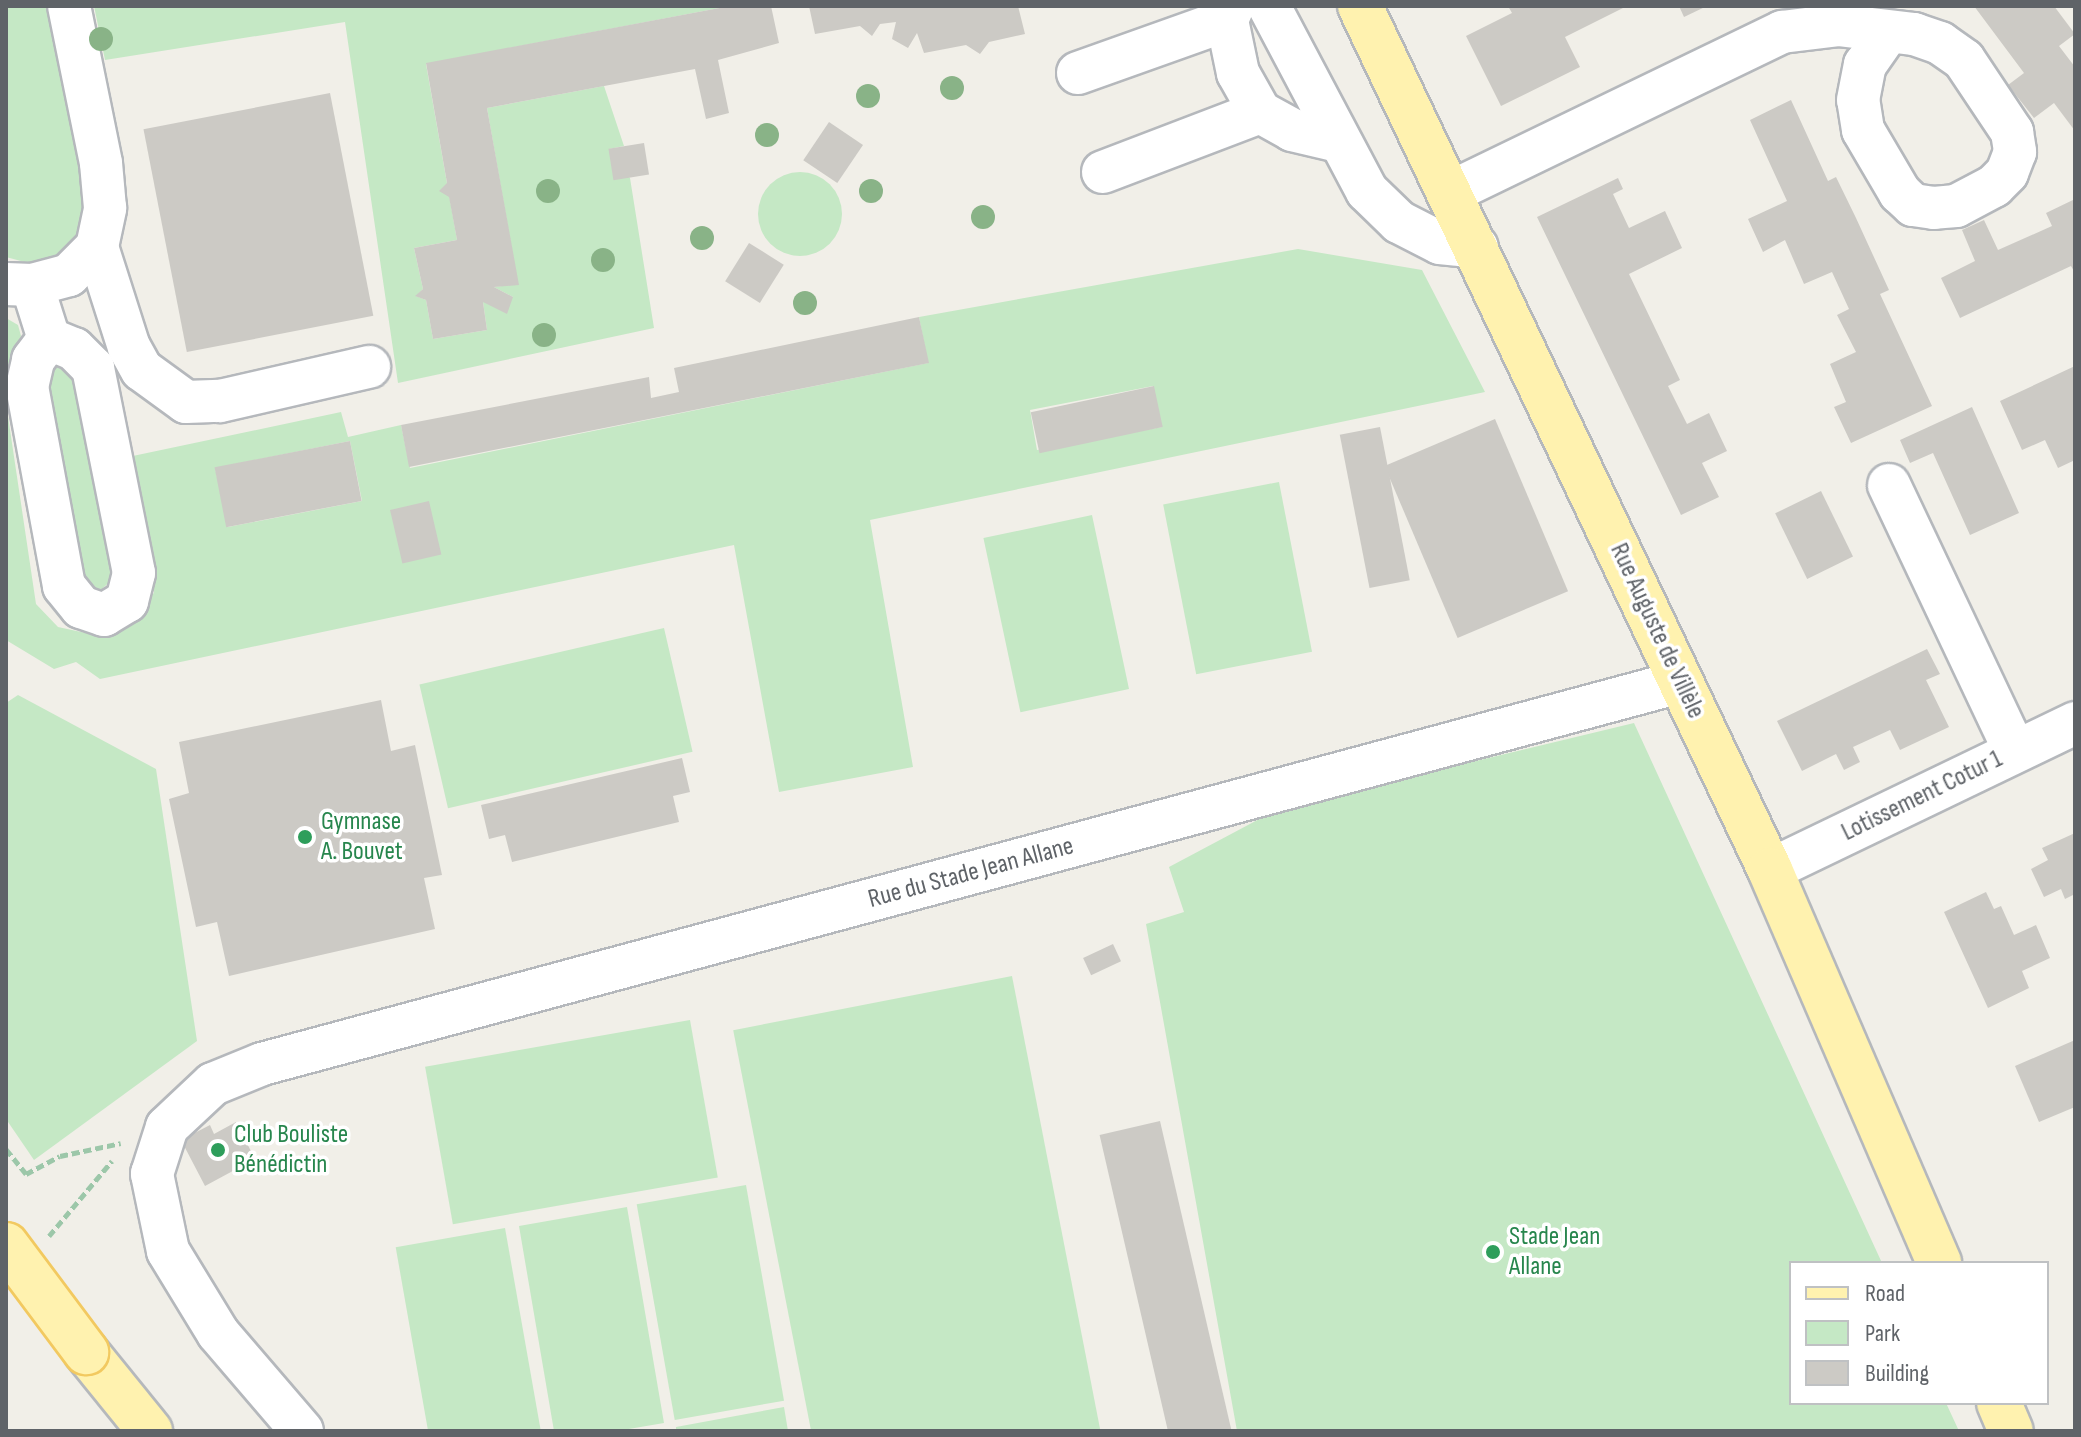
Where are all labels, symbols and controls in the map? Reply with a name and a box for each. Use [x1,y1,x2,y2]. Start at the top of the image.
street label: Rue Auguste de Villèle [1603,538,1711,724]
street label: Lotissement Cotur 1 [1837,744,2007,848]
place label: Gymnase A. Bouvet [321,806,403,868]
marker: Gymnase A. Bouvet [296,828,314,846]
street label: Rue du Stade Jean Allane [865,831,1077,915]
place label: Club Bouliste Bénédictin [234,1119,348,1180]
marker: Club Bouliste Bénédictin [209,1141,227,1159]
place label: Stade Jean Allane [1509,1221,1600,1282]
marker: Stade Jean Allane [1484,1243,1502,1261]
legend [1789,1261,2049,1405]
text: Road [1865,1279,1905,1308]
text: Park [1865,1319,1900,1348]
text: Building [1865,1359,1929,1388]

